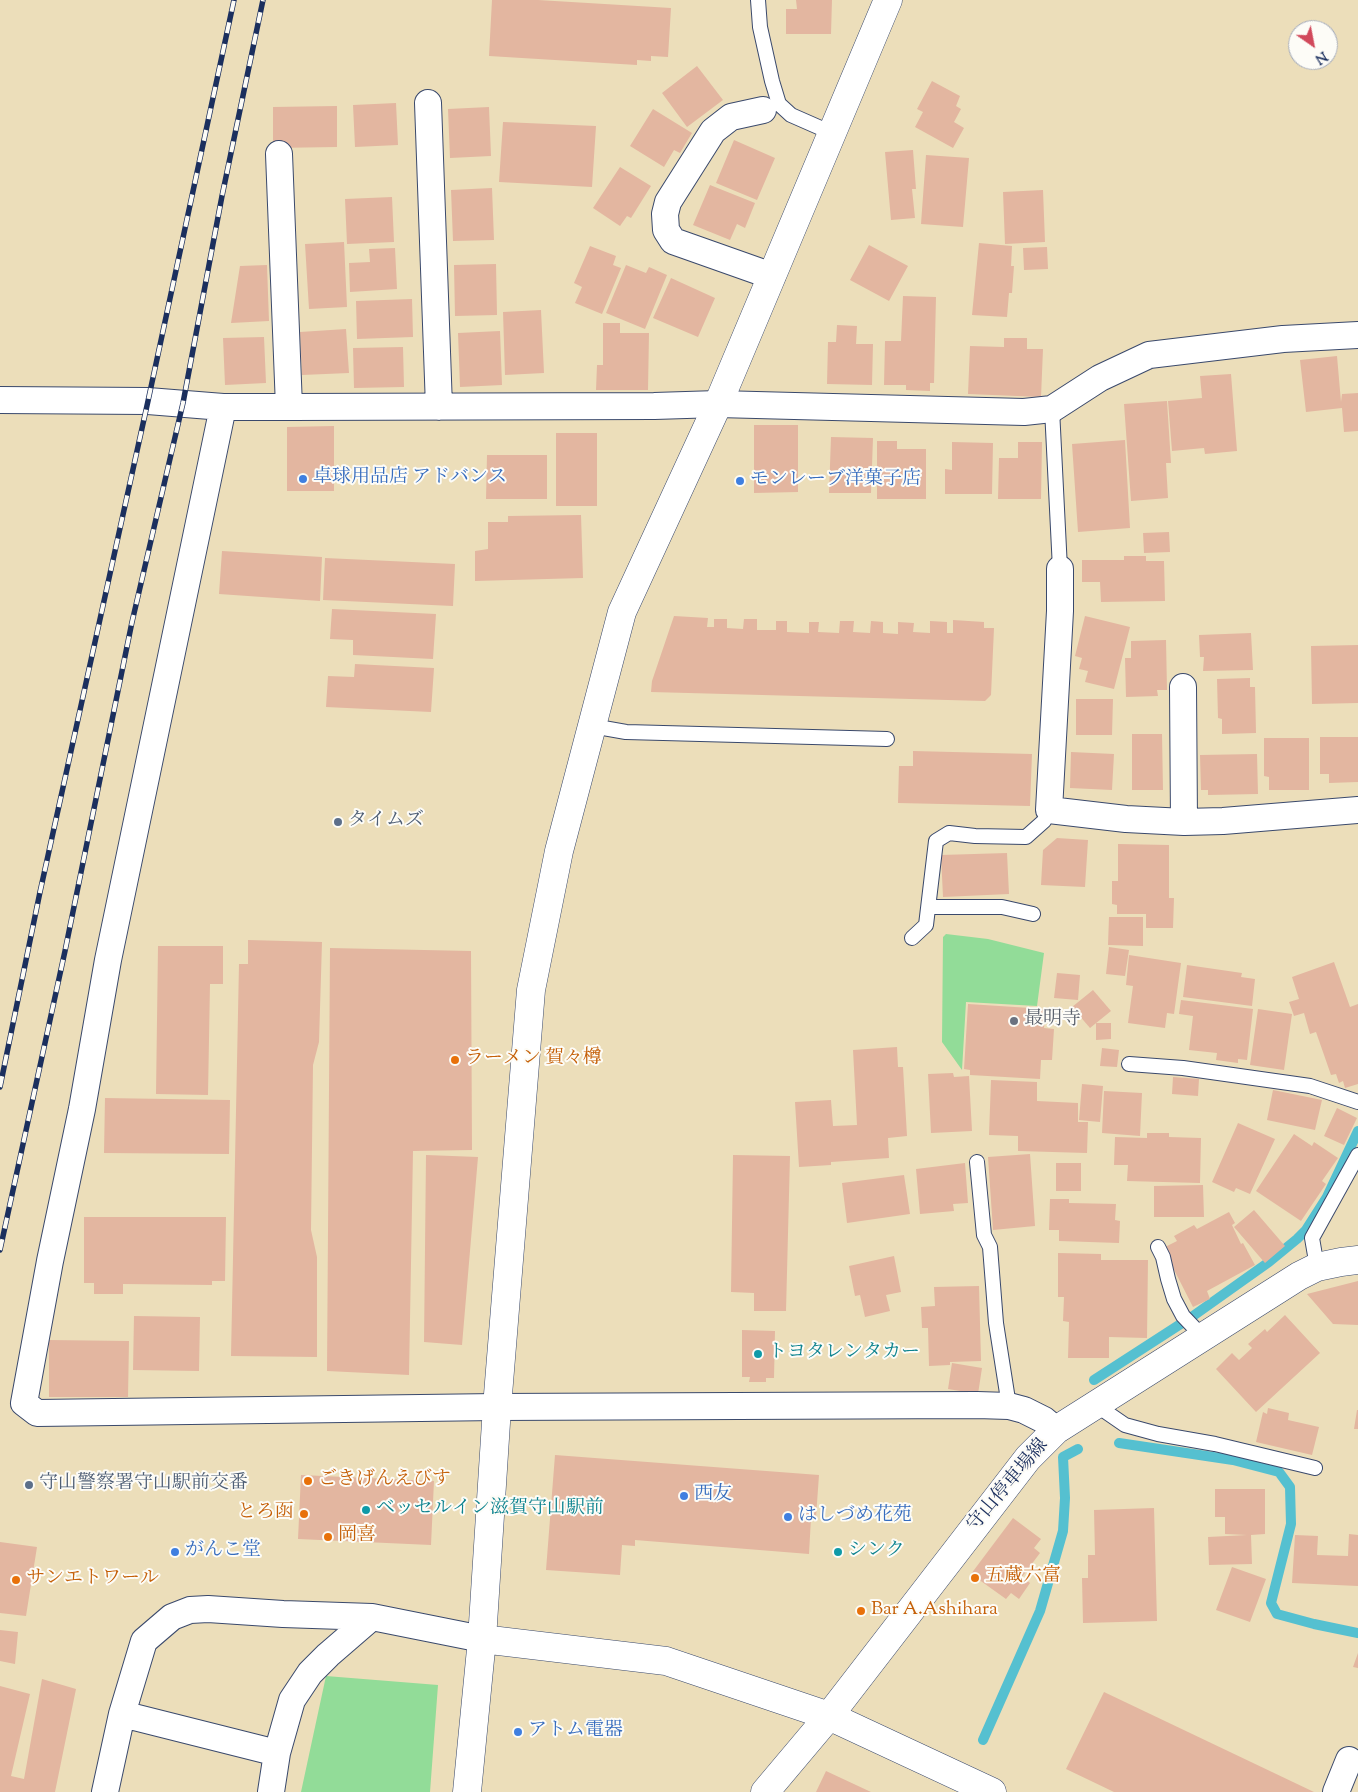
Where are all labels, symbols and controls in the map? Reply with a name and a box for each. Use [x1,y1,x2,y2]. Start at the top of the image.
north arrow [1288,20,1338,70]
text: N [1310,45,1331,68]
place label: 卓球用品店 アドバンス [313,468,507,490]
place label: モンレーブ洋菓子店 [750,470,921,492]
marker: 卓球用品店 アドバンス [297,473,309,485]
marker: モンレーブ洋菓子店 [734,475,746,487]
place label: タイムズ [348,811,424,833]
marker: タイムズ [332,816,344,828]
place label: 最明寺 [1024,1010,1081,1032]
marker: 最明寺 [1008,1015,1020,1027]
place label: ラーメン 賀々樽 [465,1049,602,1071]
marker: ラーメン 賀々樽 [449,1054,461,1066]
place label: トヨタレンタカー [768,1343,920,1365]
marker: トヨタレンタカー [752,1348,764,1360]
street label: 守山停車場線 [964,1435,1054,1537]
place label: ごきげんえびす [318,1470,451,1492]
place label: 守山警察署守山駅前交番 [39,1474,248,1496]
marker: ごきげんえびす [302,1475,314,1487]
marker: 守山警察署守山駅前交番 [23,1479,35,1491]
place label: 西友 [694,1485,732,1507]
marker: 西友 [678,1490,690,1502]
place label: ベッセルイン滋賀守山駅前 [376,1499,604,1521]
place label: とろ函 [237,1503,294,1525]
marker: ベッセルイン滋賀守山駅前 [360,1504,372,1516]
place label: はしづめ花苑 [798,1506,912,1528]
marker: とろ函 [298,1508,310,1520]
marker: はしづめ花苑 [782,1511,794,1523]
place label: 岡喜 [338,1526,376,1548]
marker: 岡喜 [322,1531,334,1543]
place label: がんこ堂 [185,1541,261,1563]
place label: シンク [848,1541,905,1563]
marker: がんこ堂 [169,1546,181,1558]
marker: シンク [832,1546,844,1558]
place label: 五蔵六富 [985,1567,1061,1589]
place label: サンエトワール [26,1569,159,1591]
marker: 五蔵六富 [969,1572,981,1584]
marker: サンエトワール [10,1574,22,1586]
place label: Bar A.Ashihara [871,1600,998,1622]
marker: Bar A.Ashihara [855,1605,867,1617]
place label: アトム電器 [528,1721,623,1743]
marker: アトム電器 [512,1726,524,1738]

